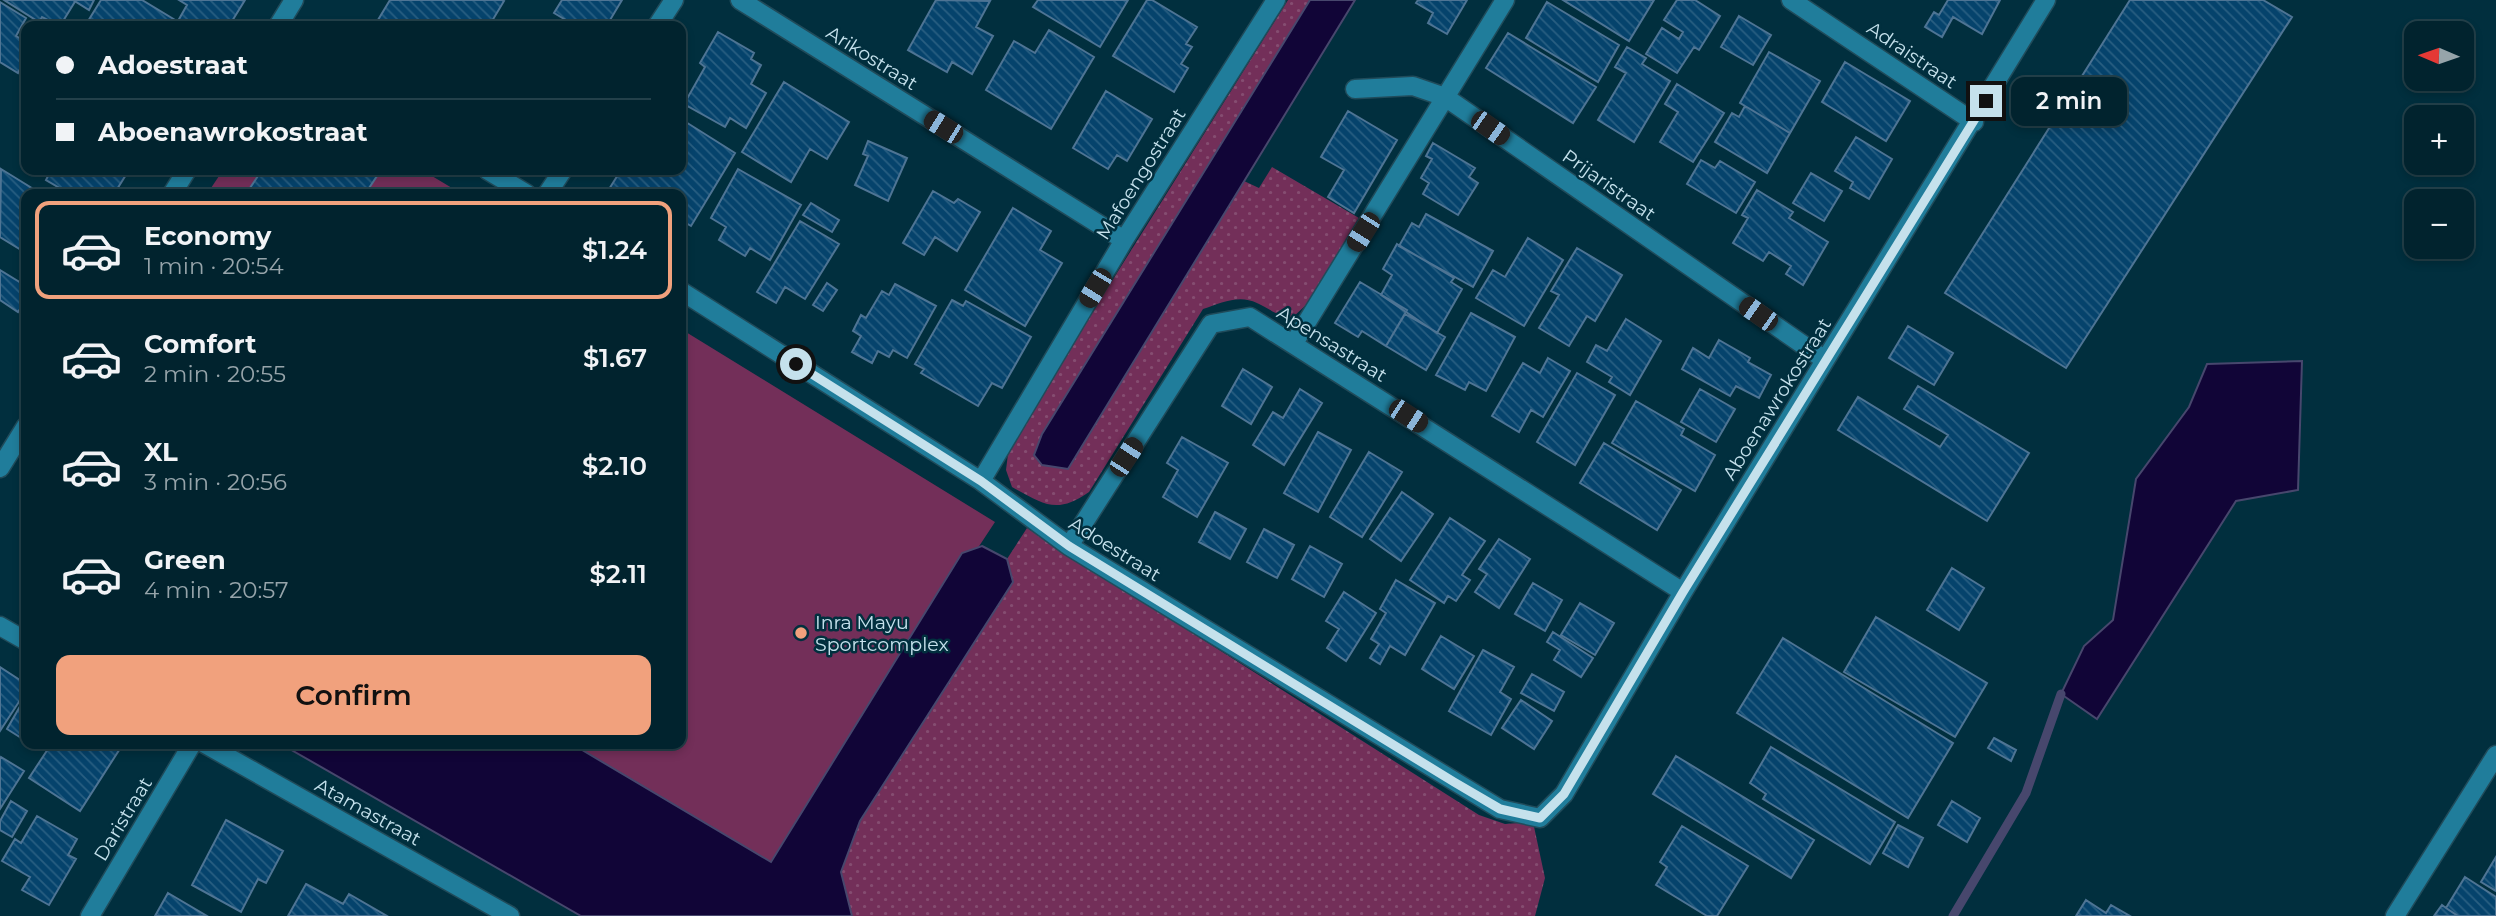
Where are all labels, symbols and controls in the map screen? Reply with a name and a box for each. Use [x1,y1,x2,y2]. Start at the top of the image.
street label: Adraistraat [1863,17,1962,94]
street label: Arikostraat [822,21,922,95]
north arrow [2404,21,2474,91]
map controls [2404,21,2474,259]
text: Adoestraat [98,49,248,81]
callout: 2 min [2010,76,2126,126]
route end [1970,85,2002,117]
text: 2 min [2036,87,2102,115]
street label: Mafoengostraat [1091,104,1191,244]
button: + [2404,105,2474,175]
car [920,107,967,147]
car [1467,107,1514,149]
text: Aboenawrokostraat [98,116,368,148]
street label: Prijaristraat [1558,144,1660,226]
button: − [2404,189,2474,259]
car [1343,209,1384,255]
icon: car [60,219,123,282]
text: Economy [144,220,271,252]
text: $1.24 [582,234,647,266]
text: 1 min · 20:54 [144,252,284,280]
car [1076,265,1115,311]
car [1735,293,1782,335]
street label: Apensastraat [1273,301,1391,387]
street label: Aboenawrokostraat [1718,314,1836,484]
icon: car [60,327,123,390]
text: Comfort [144,328,256,360]
text: $1.67 [583,342,647,374]
route start [780,348,812,380]
text: 2 min · 20:55 [144,360,286,388]
car [1385,396,1432,436]
car [1106,434,1147,480]
icon: car [60,435,123,498]
text: XL [144,436,178,468]
text: $2.10 [582,450,647,482]
text: 3 min · 20:56 [144,468,287,496]
street label: Adoestraat [1065,512,1165,586]
icon: car [60,543,123,606]
text: Green [144,544,226,576]
text: $2.11 [589,558,647,590]
text: 4 min · 20:57 [144,576,289,604]
place label: Inra Mayu Sportcomplex [815,611,949,656]
marker: Inra Mayu Sportcomplex [793,625,809,641]
button: Confirm [56,655,651,735]
street label: Daristraat [89,773,157,865]
street label: Atamastraat [311,773,425,851]

